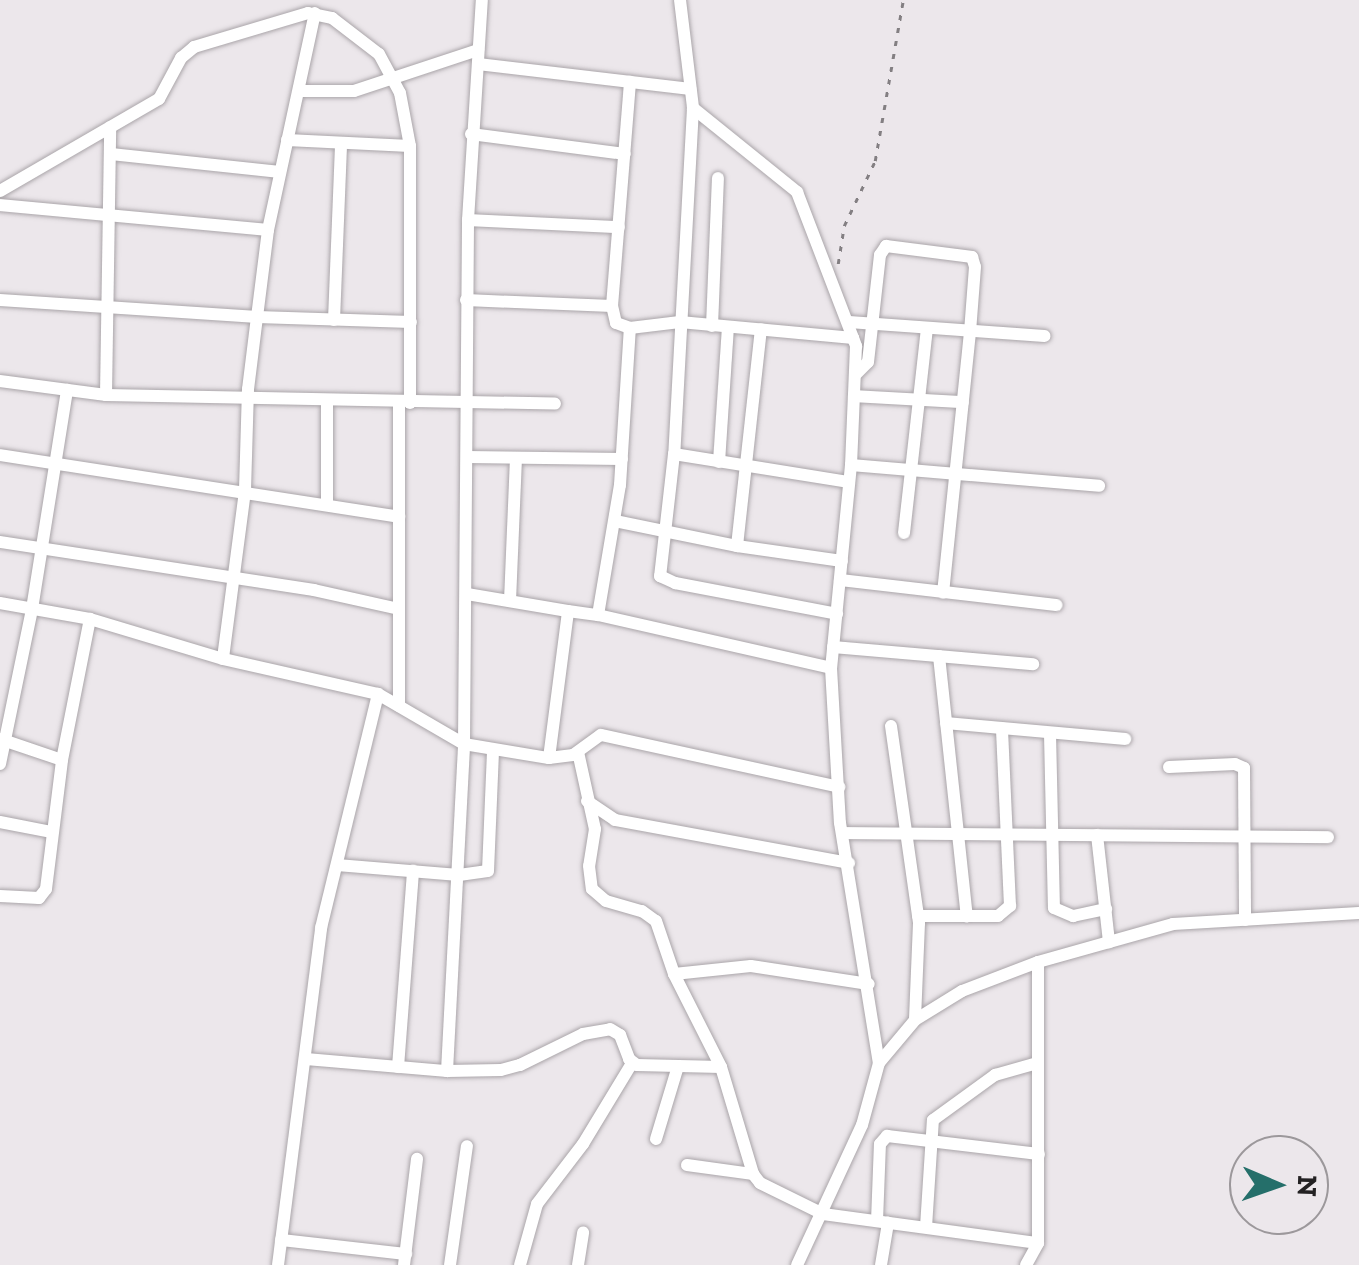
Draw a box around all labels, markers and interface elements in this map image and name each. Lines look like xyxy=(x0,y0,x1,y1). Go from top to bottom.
north arrow xyxy=(1229,1135,1329,1235)
text: N xyxy=(1291,1175,1324,1197)

